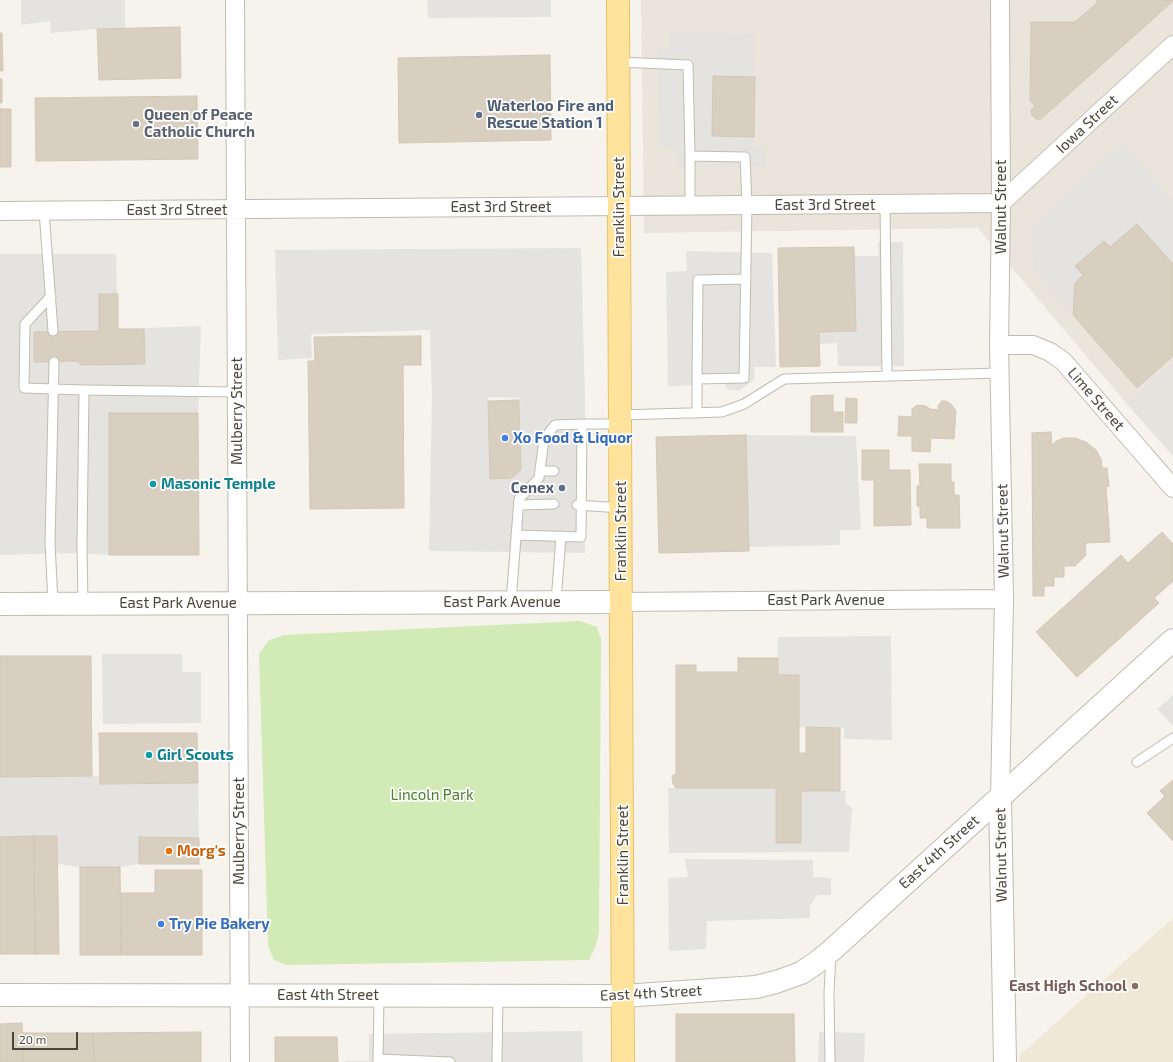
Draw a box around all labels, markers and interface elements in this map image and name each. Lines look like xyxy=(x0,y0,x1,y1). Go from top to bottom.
street label: Iowa Street xyxy=(1052,91,1122,157)
place label: Waterloo Fire and Rescue Station 1 xyxy=(487,97,614,132)
place label: Queen of Peace Catholic Church xyxy=(144,106,255,141)
marker: Waterloo Fire and Rescue Station 1 xyxy=(474,110,484,120)
marker: Queen of Peace Catholic Church xyxy=(131,119,141,129)
street label: Franklin Street xyxy=(610,157,628,257)
street label: Walnut Street xyxy=(992,160,1010,254)
street label: East 3rd Street xyxy=(774,196,876,214)
street label: East 3rd Street xyxy=(450,198,552,216)
street label: East 3rd Street xyxy=(126,201,228,219)
street label: Mulberry Street xyxy=(228,357,246,465)
street label: Lime Street xyxy=(1064,364,1128,434)
place label: Xo Food & Liquor xyxy=(513,429,633,447)
marker: Xo Food & Liquor xyxy=(500,433,510,443)
place label: Masonic Temple xyxy=(161,475,276,493)
marker: Masonic Temple xyxy=(148,479,158,489)
place label: Cenex xyxy=(511,479,554,497)
street label: Franklin Street xyxy=(612,481,630,581)
marker: Cenex xyxy=(557,483,567,493)
street label: Walnut Street xyxy=(993,483,1013,579)
street label: East Park Avenue xyxy=(767,591,885,609)
street label: East Park Avenue xyxy=(443,593,561,611)
street label: East Park Avenue xyxy=(119,594,237,612)
place label: Girl Scouts xyxy=(157,746,234,764)
marker: Girl Scouts xyxy=(144,750,154,760)
street label: Mulberry Street xyxy=(230,777,248,885)
park label: Lincoln Park xyxy=(390,786,474,804)
street label: Franklin Street xyxy=(614,805,632,905)
street label: Walnut Street xyxy=(991,807,1011,903)
street label: East 4th Street xyxy=(895,811,983,893)
place label: Morg's xyxy=(177,842,226,860)
marker: Morg's xyxy=(164,846,174,856)
place label: Try Pie Bakery xyxy=(169,915,270,933)
marker: Try Pie Bakery xyxy=(156,919,166,929)
place label: East High School xyxy=(1009,977,1127,995)
street label: East 4th Street xyxy=(600,981,702,1005)
marker: East High School xyxy=(1130,981,1140,991)
street label: East 4th Street xyxy=(277,986,379,1004)
scale bar xyxy=(14,1024,80,1050)
text: 20 m xyxy=(19,1032,46,1046)

